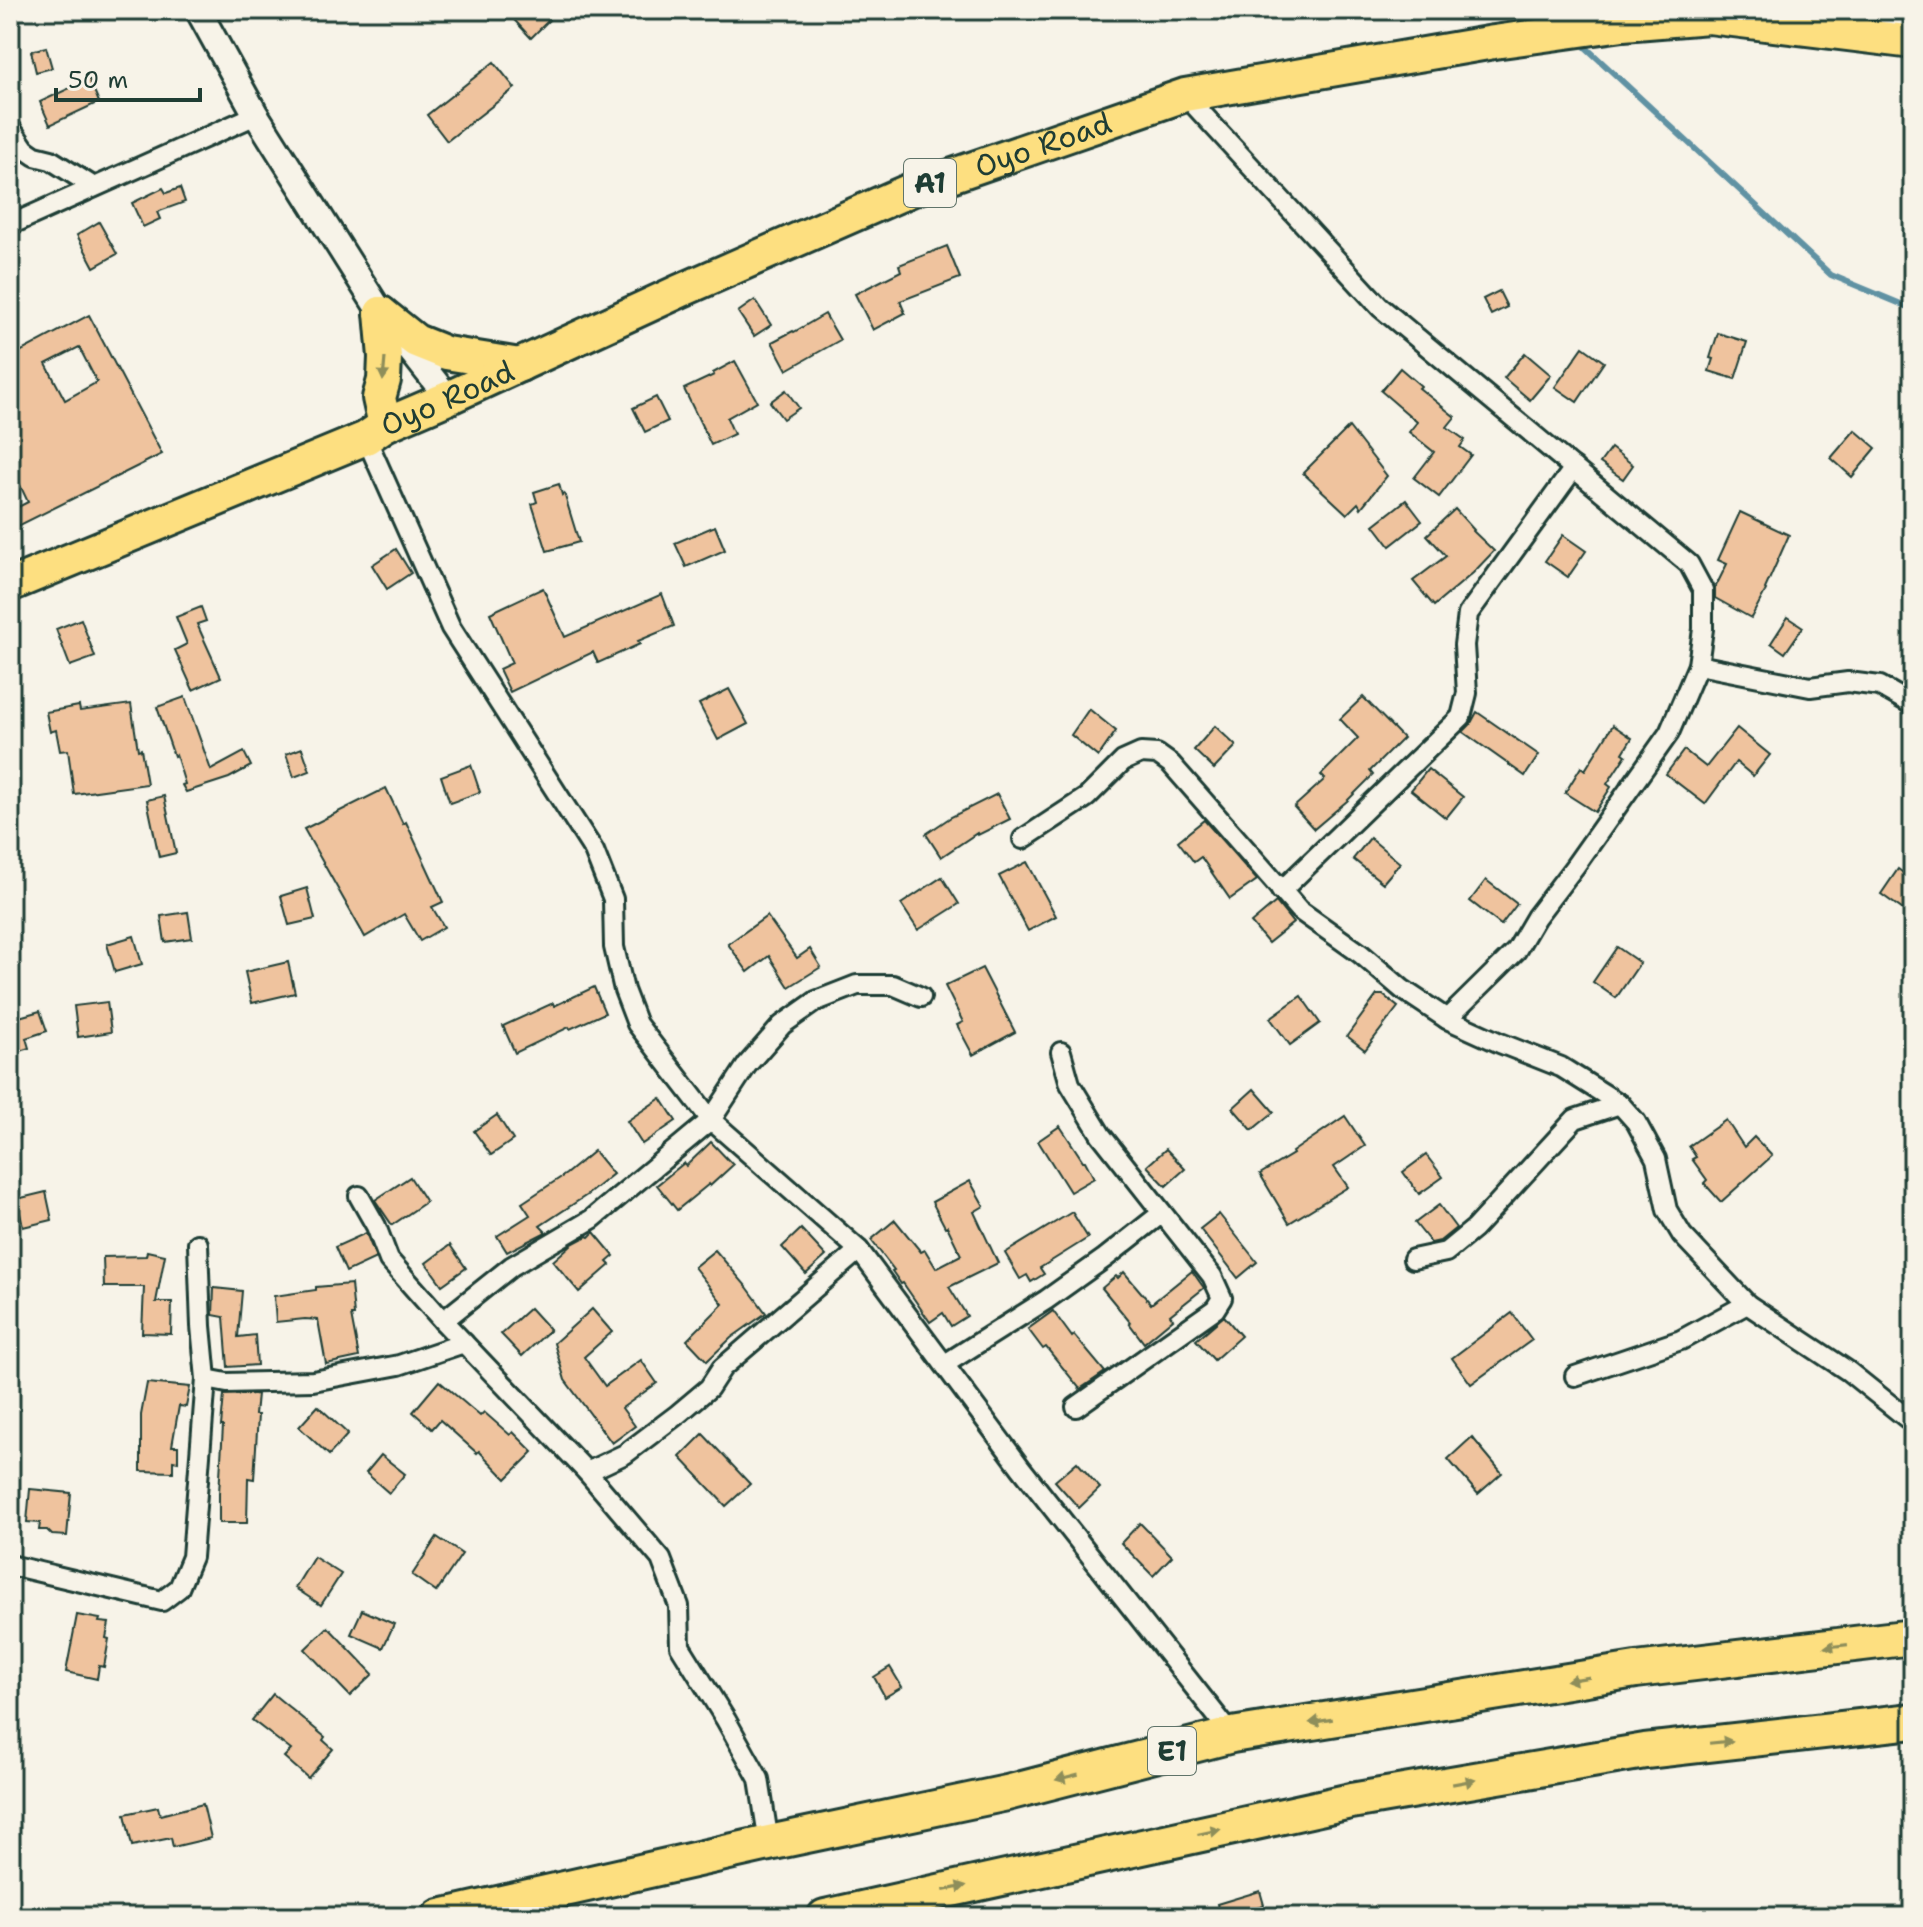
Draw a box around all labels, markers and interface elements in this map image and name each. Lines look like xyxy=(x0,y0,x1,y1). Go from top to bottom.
scale bar xyxy=(56,52,200,102)
text: 50 m xyxy=(68,64,128,96)
street label: Oyo Road xyxy=(969,101,1117,187)
road number: A1 xyxy=(904,159,956,207)
street label: Oyo Road xyxy=(374,350,521,445)
one-way arrow xyxy=(377,357,390,382)
one-way arrow xyxy=(1823,1640,1848,1653)
one-way arrow xyxy=(1565,1673,1590,1686)
one-way arrow xyxy=(1308,1715,1333,1728)
road number: E1 xyxy=(1148,1727,1196,1775)
one-way arrow xyxy=(1709,1736,1734,1749)
one-way arrow xyxy=(1055,1772,1080,1784)
one-way arrow xyxy=(1452,1775,1477,1787)
one-way arrow xyxy=(1197,1825,1222,1838)
one-way arrow xyxy=(943,1881,968,1894)

